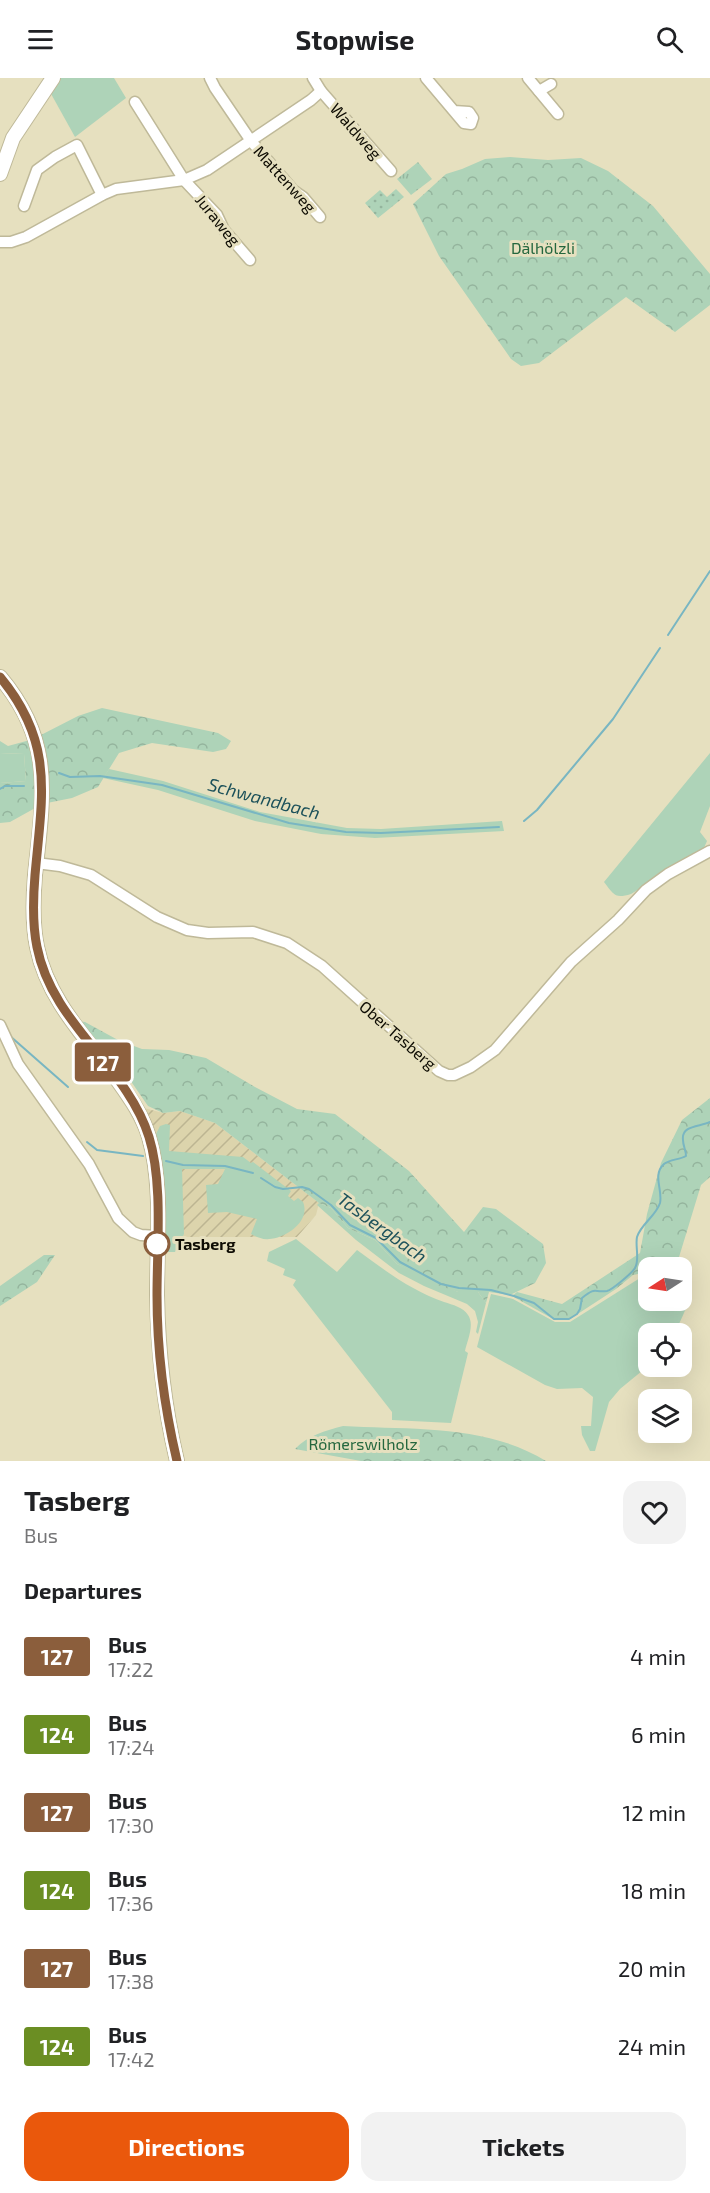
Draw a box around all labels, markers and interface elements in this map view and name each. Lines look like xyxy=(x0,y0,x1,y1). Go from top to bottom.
icon: menu xyxy=(24,23,57,56)
text: Stopwise xyxy=(296,23,414,55)
icon: search xyxy=(653,23,686,56)
street label: Waldweg xyxy=(327,99,386,163)
street label: Mattenweg xyxy=(250,141,320,216)
street label: Juraweg xyxy=(192,190,245,249)
park label: Dälhölzli xyxy=(511,238,575,257)
water label: Schwandbach xyxy=(206,772,323,824)
street label: Ober Tasberg xyxy=(356,996,441,1073)
line badge: 127 xyxy=(68,1042,138,1082)
text: 127 xyxy=(87,1050,119,1075)
water label: Tasbergbach xyxy=(334,1187,431,1267)
marker: Tasberg xyxy=(144,1231,170,1257)
place label: Tasberg xyxy=(175,1234,236,1253)
north arrow xyxy=(638,1257,692,1311)
map controls xyxy=(638,1257,692,1443)
button: locate xyxy=(638,1323,692,1377)
button: layers xyxy=(638,1389,692,1443)
park label: Römerswilholz xyxy=(308,1434,418,1453)
button: heart xyxy=(623,1481,686,1544)
text: Tasberg xyxy=(24,1483,130,1517)
text: Bus xyxy=(24,1523,58,1547)
text: Departures xyxy=(24,1577,142,1603)
text: Bus xyxy=(108,1631,147,1657)
text: 4 min xyxy=(630,1643,686,1669)
text: 127 xyxy=(41,1644,73,1669)
text: 17:22 xyxy=(108,1657,153,1681)
text: Bus xyxy=(108,1709,147,1735)
text: 6 min xyxy=(631,1721,686,1747)
text: 124 xyxy=(40,1722,74,1747)
text: 17:24 xyxy=(108,1735,154,1759)
text: Bus xyxy=(108,1787,147,1813)
text: 12 min xyxy=(622,1799,686,1825)
text: 127 xyxy=(41,1800,73,1825)
text: 17:30 xyxy=(108,1813,154,1837)
text: Bus xyxy=(108,1865,147,1891)
text: 18 min xyxy=(621,1877,686,1903)
text: 124 xyxy=(40,1878,74,1903)
text: 17:36 xyxy=(108,1891,153,1915)
text: Bus xyxy=(108,1943,147,1969)
text: 20 min xyxy=(618,1955,686,1981)
text: 127 xyxy=(41,1956,73,1981)
text: 17:38 xyxy=(108,1969,154,1993)
text: Bus xyxy=(108,2021,147,2047)
text: 24 min xyxy=(618,2033,686,2059)
text: 124 xyxy=(40,2034,74,2059)
text: 17:42 xyxy=(108,2047,154,2071)
button: Directions xyxy=(24,2112,349,2181)
button: Tickets xyxy=(361,2112,686,2181)

